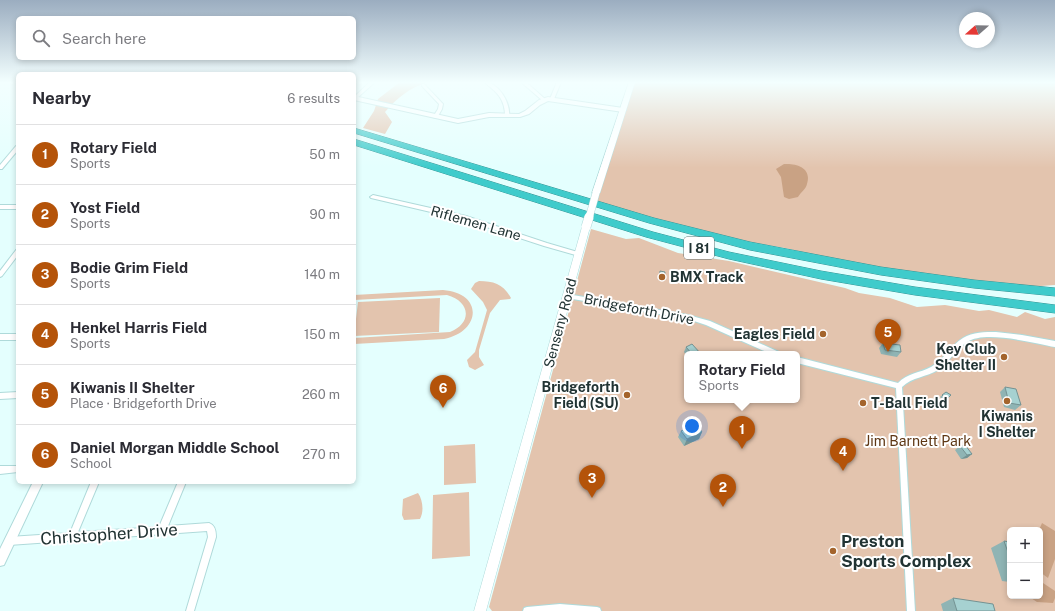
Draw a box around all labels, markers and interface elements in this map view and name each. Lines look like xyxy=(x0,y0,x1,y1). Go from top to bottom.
north arrow xyxy=(959,12,995,48)
search box xyxy=(16,16,356,60)
icon: search xyxy=(30,27,52,49)
text: Search here xyxy=(62,30,146,47)
text: Nearby xyxy=(32,88,91,108)
text: 6 results xyxy=(287,91,340,106)
text: Rotary Field xyxy=(70,139,157,156)
text: 1 xyxy=(42,147,48,162)
text: 50 m xyxy=(309,147,340,162)
text: Sports xyxy=(70,156,110,171)
text: Yost Field xyxy=(70,199,140,216)
street label: Riflemen Lane xyxy=(429,202,523,244)
text: 2 xyxy=(41,207,49,222)
text: 90 m xyxy=(310,207,340,222)
text: Sports xyxy=(70,216,110,231)
road number: I 81 xyxy=(684,237,714,259)
text: Bodie Grim Field xyxy=(70,259,188,276)
text: 3 xyxy=(41,267,49,282)
text: 140 m xyxy=(304,267,340,282)
place label: BMX Track xyxy=(670,269,744,285)
marker: BMX Track xyxy=(657,272,667,282)
text: Sports xyxy=(70,276,110,291)
street label: Senseny Road xyxy=(540,276,580,370)
street label: Bridgeforth Drive xyxy=(583,290,695,328)
text: Henkel Harris Field xyxy=(70,319,207,336)
pin: 5 xyxy=(875,319,901,352)
place label: Eagles Field xyxy=(734,326,815,342)
text: 4 xyxy=(41,327,49,342)
text: 150 m xyxy=(304,327,340,342)
marker: Eagles Field xyxy=(818,329,828,339)
text: Sports xyxy=(70,336,110,351)
place label: Key Club Shelter II xyxy=(935,341,996,373)
popup xyxy=(684,351,800,403)
marker: Key Club Shelter II xyxy=(999,352,1009,362)
text: Rotary Field xyxy=(699,361,785,378)
pin: 6 xyxy=(430,375,456,408)
text: Sports xyxy=(699,378,739,393)
text: Kiwanis II Shelter xyxy=(70,379,195,396)
place label: Bridgeforth Field (SU) xyxy=(542,379,619,411)
text: 5 xyxy=(41,387,49,402)
text: 260 m xyxy=(302,387,340,402)
marker: Bridgeforth Field (SU) xyxy=(622,390,632,400)
place label: T-Ball Field xyxy=(871,395,948,411)
text: Place · Bridgeforth Drive xyxy=(70,396,217,411)
marker: Kiwanis I Shelter xyxy=(1002,396,1012,406)
marker: T-Ball Field xyxy=(858,398,868,408)
place label: Kiwanis I Shelter xyxy=(978,408,1036,440)
your location xyxy=(682,416,702,436)
pin: 1 xyxy=(729,416,755,449)
park label: Jim Barnett Park xyxy=(865,433,971,449)
pin: 4 xyxy=(830,438,856,471)
text: Daniel Morgan Middle School xyxy=(70,439,279,456)
text: 6 xyxy=(41,447,49,462)
text: 270 m xyxy=(302,447,340,462)
text: School xyxy=(70,456,112,471)
pin: 3 xyxy=(579,465,605,498)
pin: 2 xyxy=(710,474,736,507)
street label: Christopher Drive xyxy=(40,519,178,549)
map controls xyxy=(1007,527,1043,599)
button: + xyxy=(1007,527,1043,563)
place label: Preston Sports Complex xyxy=(841,531,971,571)
marker: Preston Sports Complex xyxy=(828,546,838,556)
button: − xyxy=(1007,563,1043,599)

